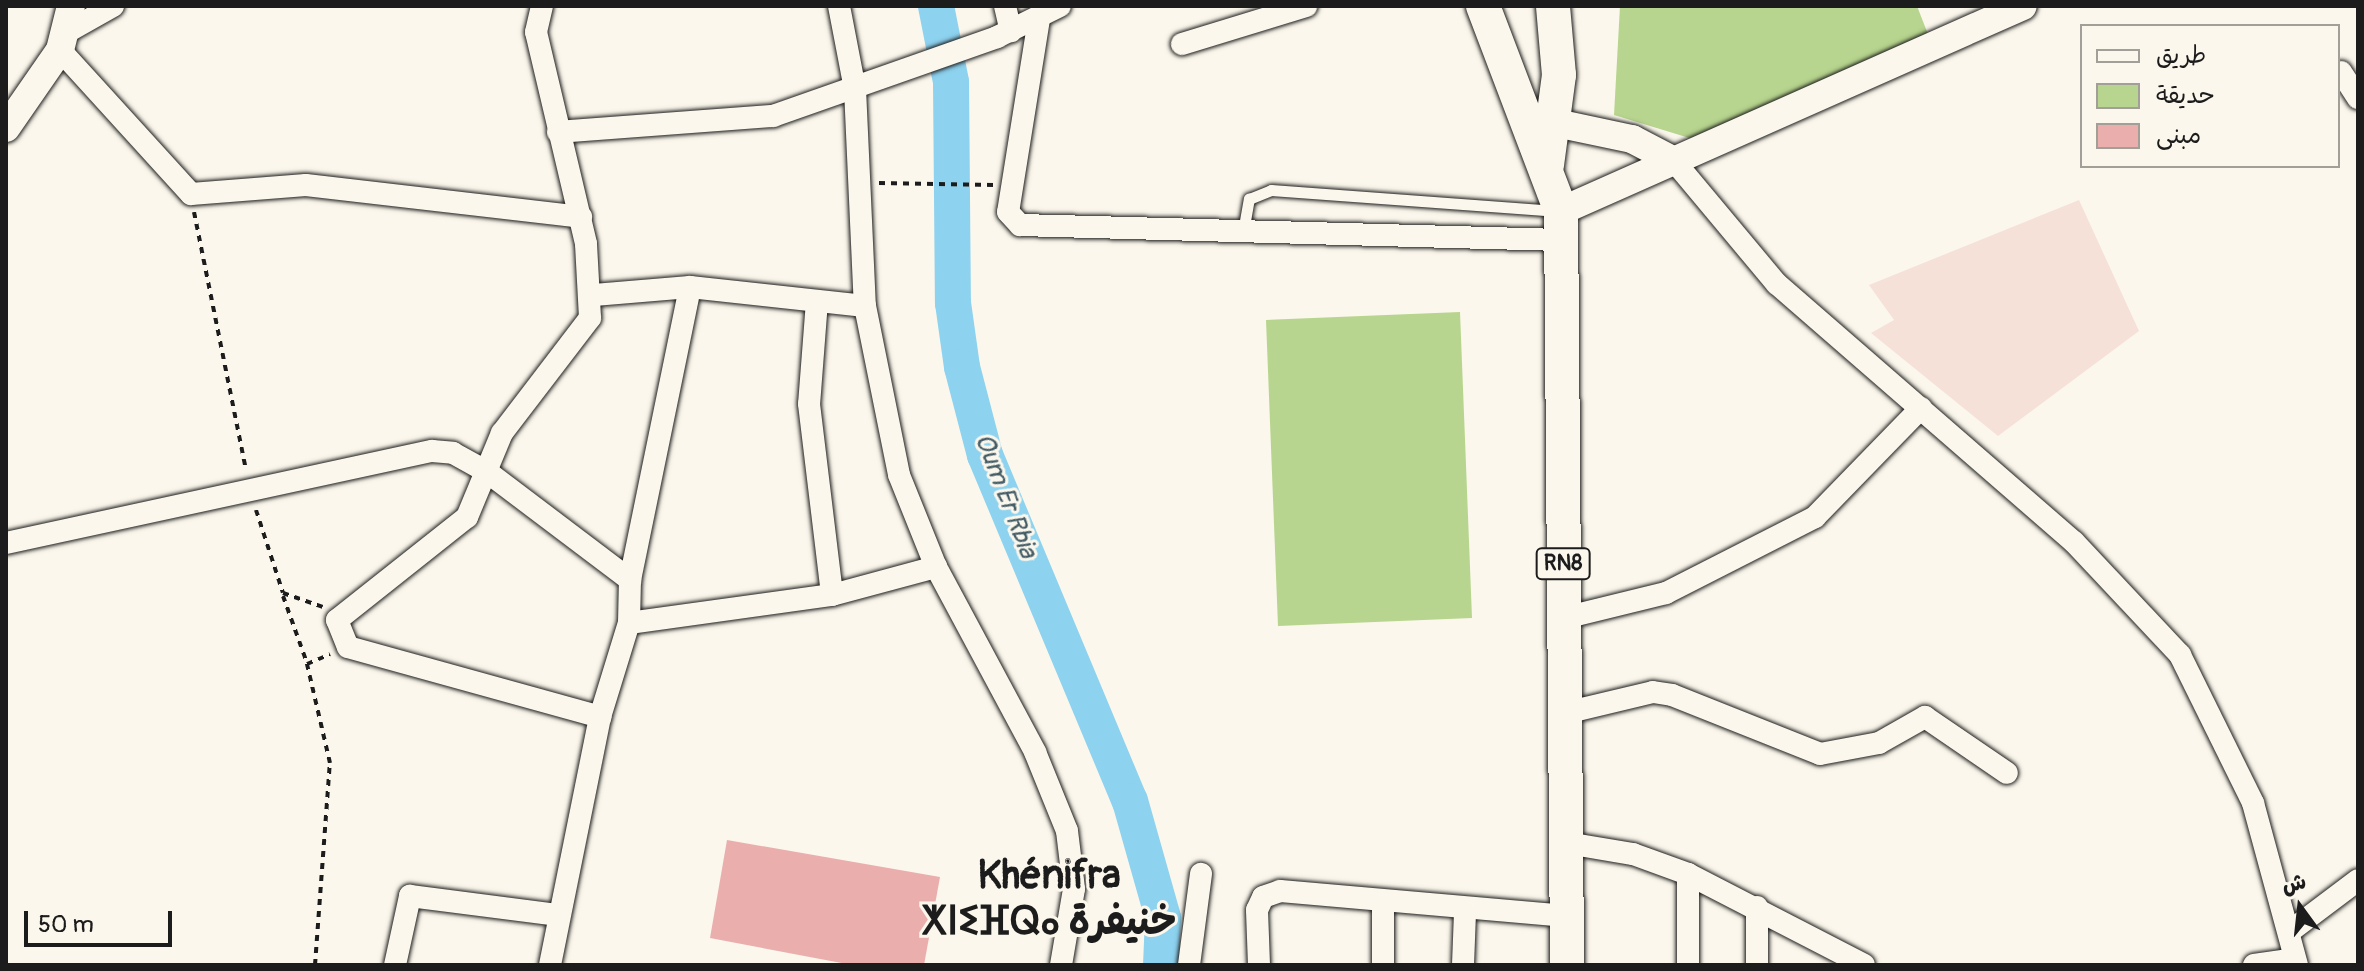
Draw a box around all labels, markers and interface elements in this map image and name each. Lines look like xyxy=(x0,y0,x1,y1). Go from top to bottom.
legend xyxy=(2080,24,2340,168)
text: طريق xyxy=(2156,41,2206,70)
text: حديقة xyxy=(2156,81,2215,110)
text: مبنى xyxy=(2156,121,2201,150)
water label: Oum Er Rbia xyxy=(967,429,1043,563)
road number: RN8 xyxy=(1535,546,1591,582)
district label: Khénifra ⵅⵏⵉⴼⵕⴰ خنيفرة xyxy=(922,852,1176,946)
north arrow xyxy=(2260,867,2340,947)
text: ش xyxy=(2278,867,2309,900)
scale bar xyxy=(28,895,176,945)
text: 50 m xyxy=(38,910,94,939)

